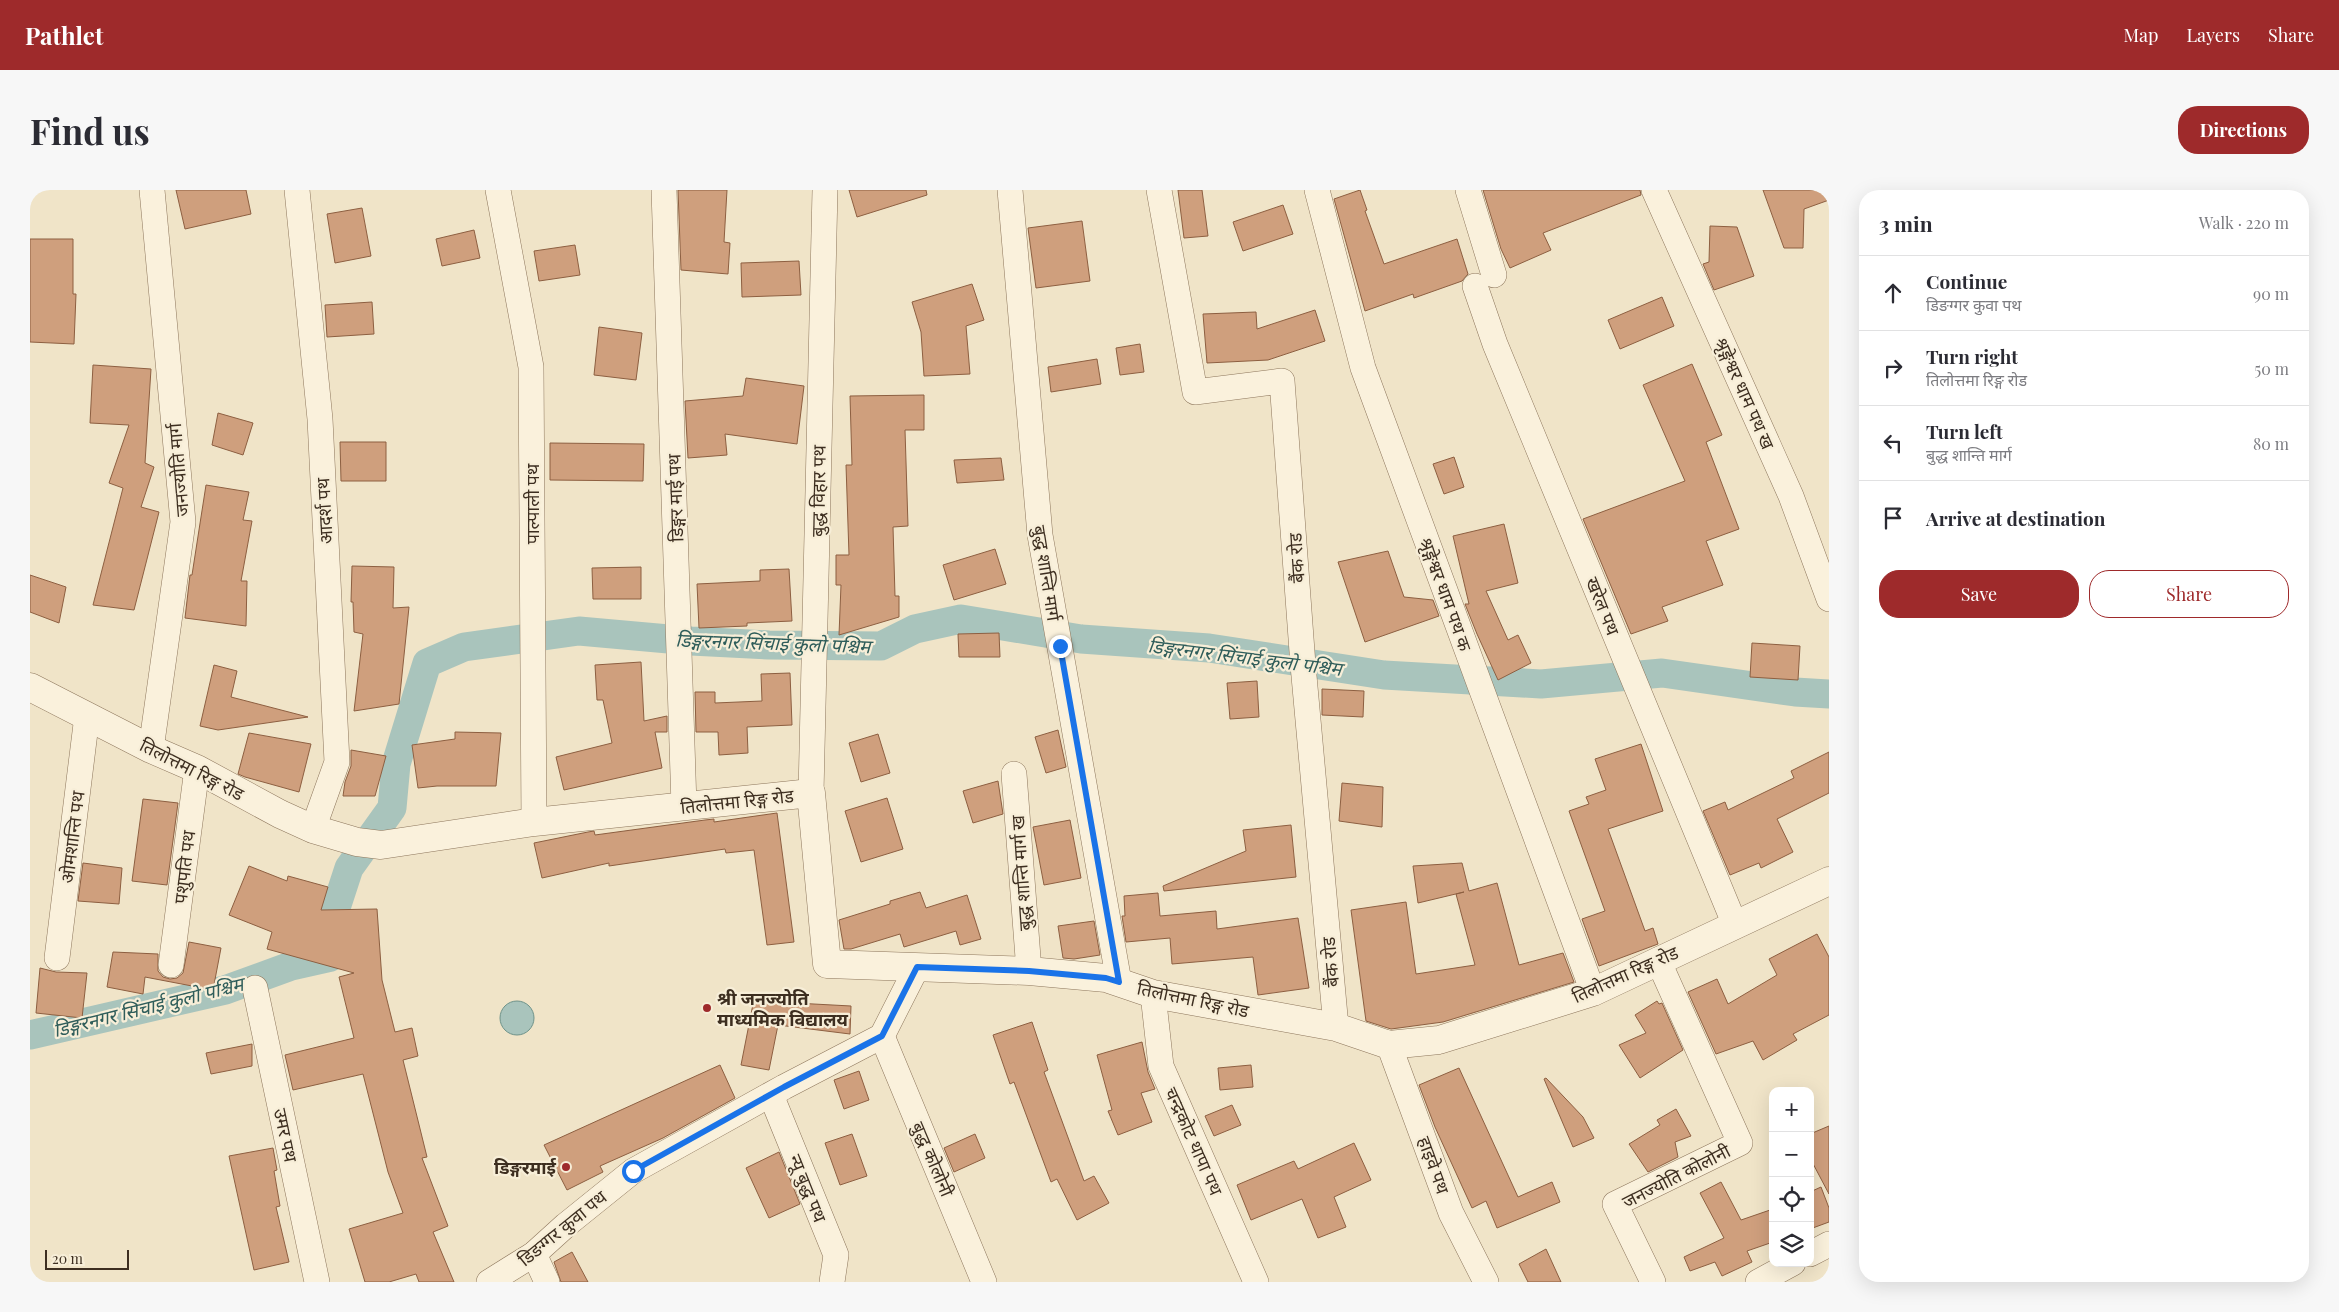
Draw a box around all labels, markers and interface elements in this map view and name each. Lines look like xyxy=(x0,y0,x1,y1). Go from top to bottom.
text: Pathlet xyxy=(25,19,103,51)
text: Map xyxy=(2123,23,2158,47)
text: Layers xyxy=(2186,23,2240,47)
text: Share xyxy=(2268,23,2314,47)
button: Directions xyxy=(2178,106,2309,154)
text: Find us xyxy=(30,107,150,154)
text: 3 min xyxy=(1879,209,1933,237)
text: Walk · 220 m xyxy=(2199,212,2289,233)
text: Continue xyxy=(1926,268,2007,294)
icon: ahead xyxy=(1879,279,1907,307)
text: 90 m xyxy=(2253,283,2289,304)
text: डिङग्गर कुवा पथ xyxy=(1926,294,2022,315)
street label: श्रृङ्गेश्वर धाम पथ ख xyxy=(1709,333,1781,453)
text: Turn right xyxy=(1926,343,2018,369)
icon: right xyxy=(1879,354,1907,382)
text: 50 m xyxy=(2255,358,2289,379)
text: तिलोत्तमा रिङ्ग रोड xyxy=(1926,369,2027,390)
text: Turn left xyxy=(1926,418,2003,444)
street label: जनज्योति मार्ग xyxy=(162,421,194,518)
icon: left xyxy=(1879,429,1907,457)
text: 80 m xyxy=(2253,433,2289,454)
text: बुद्ध शान्ति मार्ग xyxy=(1926,444,2012,465)
street label: बुद्ध विहार पथ xyxy=(805,445,832,537)
street label: डिङ्गर माई पथ xyxy=(661,453,689,542)
street label: पाल्पाली पथ xyxy=(520,463,544,544)
street label: आदर्श पथ xyxy=(310,477,338,545)
icon: arrive xyxy=(1879,504,1907,532)
text: Arrive at destination xyxy=(1926,505,2106,531)
street label: बुद्ध शान्ति मार्ग xyxy=(1027,523,1067,624)
street label: बैंक रोड xyxy=(1282,532,1310,584)
street label: श्रृङ्गेश्वर धाम पथ क xyxy=(1413,534,1478,656)
button: Save xyxy=(1879,570,2079,618)
button: Share xyxy=(2089,570,2289,618)
street label: खरेल पथ xyxy=(1581,573,1626,639)
water label: डिङ्गरनगर सिंचाई कुलो पश्चिम xyxy=(675,626,875,660)
water label: डिङ्गरनगर सिंचाई कुलो पश्चिम xyxy=(1146,631,1347,682)
route end xyxy=(1049,635,1072,658)
street label: तिलोत्तमा रिङ्ग रोड xyxy=(136,733,248,806)
street label: तिलोत्तमा रिङ्ग रोड xyxy=(679,783,795,819)
street label: ओमशान्ति पथ xyxy=(54,789,90,884)
street label: बुद्ध शान्ति मार्ग ख xyxy=(1005,814,1038,932)
street label: पशुपति पथ xyxy=(168,828,201,905)
street label: बैंक रोड xyxy=(1316,936,1344,988)
street label: तिलोत्तमा रिङ्ग रोड xyxy=(1568,940,1682,1008)
water label: डिङ्गरनगर सिंचाई कुलो पश्चिम xyxy=(50,969,250,1043)
street label: तिलोत्तमा रिङ्ग रोड xyxy=(1135,975,1251,1023)
place label: श्री जनज्योति माध्यमिक विद्यालय xyxy=(717,986,849,1031)
marker: श्री जनज्योति माध्यमिक विद्यालय xyxy=(701,1002,713,1014)
street label: चन्द्रकोट थापा पथ xyxy=(1159,1083,1229,1199)
map controls xyxy=(1769,1087,1814,1267)
button: + xyxy=(1769,1087,1814,1132)
street label: उमर पथ xyxy=(269,1106,303,1164)
street label: बुद्ध कोलोनी xyxy=(906,1118,960,1201)
button: − xyxy=(1769,1132,1814,1177)
street label: हाइवे पथ xyxy=(1413,1133,1456,1197)
street label: जनज्योति कोलोनी xyxy=(1618,1138,1734,1214)
street label: न्यू बुद्ध पथ xyxy=(783,1151,833,1226)
place label: डिङ्गरमाई xyxy=(494,1155,557,1179)
route start xyxy=(622,1160,645,1183)
marker: डिङ्गरमाई xyxy=(560,1161,572,1173)
button: locate xyxy=(1769,1177,1814,1222)
street label: डिङग्गर कुवा पथ xyxy=(513,1185,612,1272)
button: layers xyxy=(1769,1222,1814,1267)
scale bar xyxy=(45,1247,129,1270)
text: 20 m xyxy=(52,1249,83,1268)

